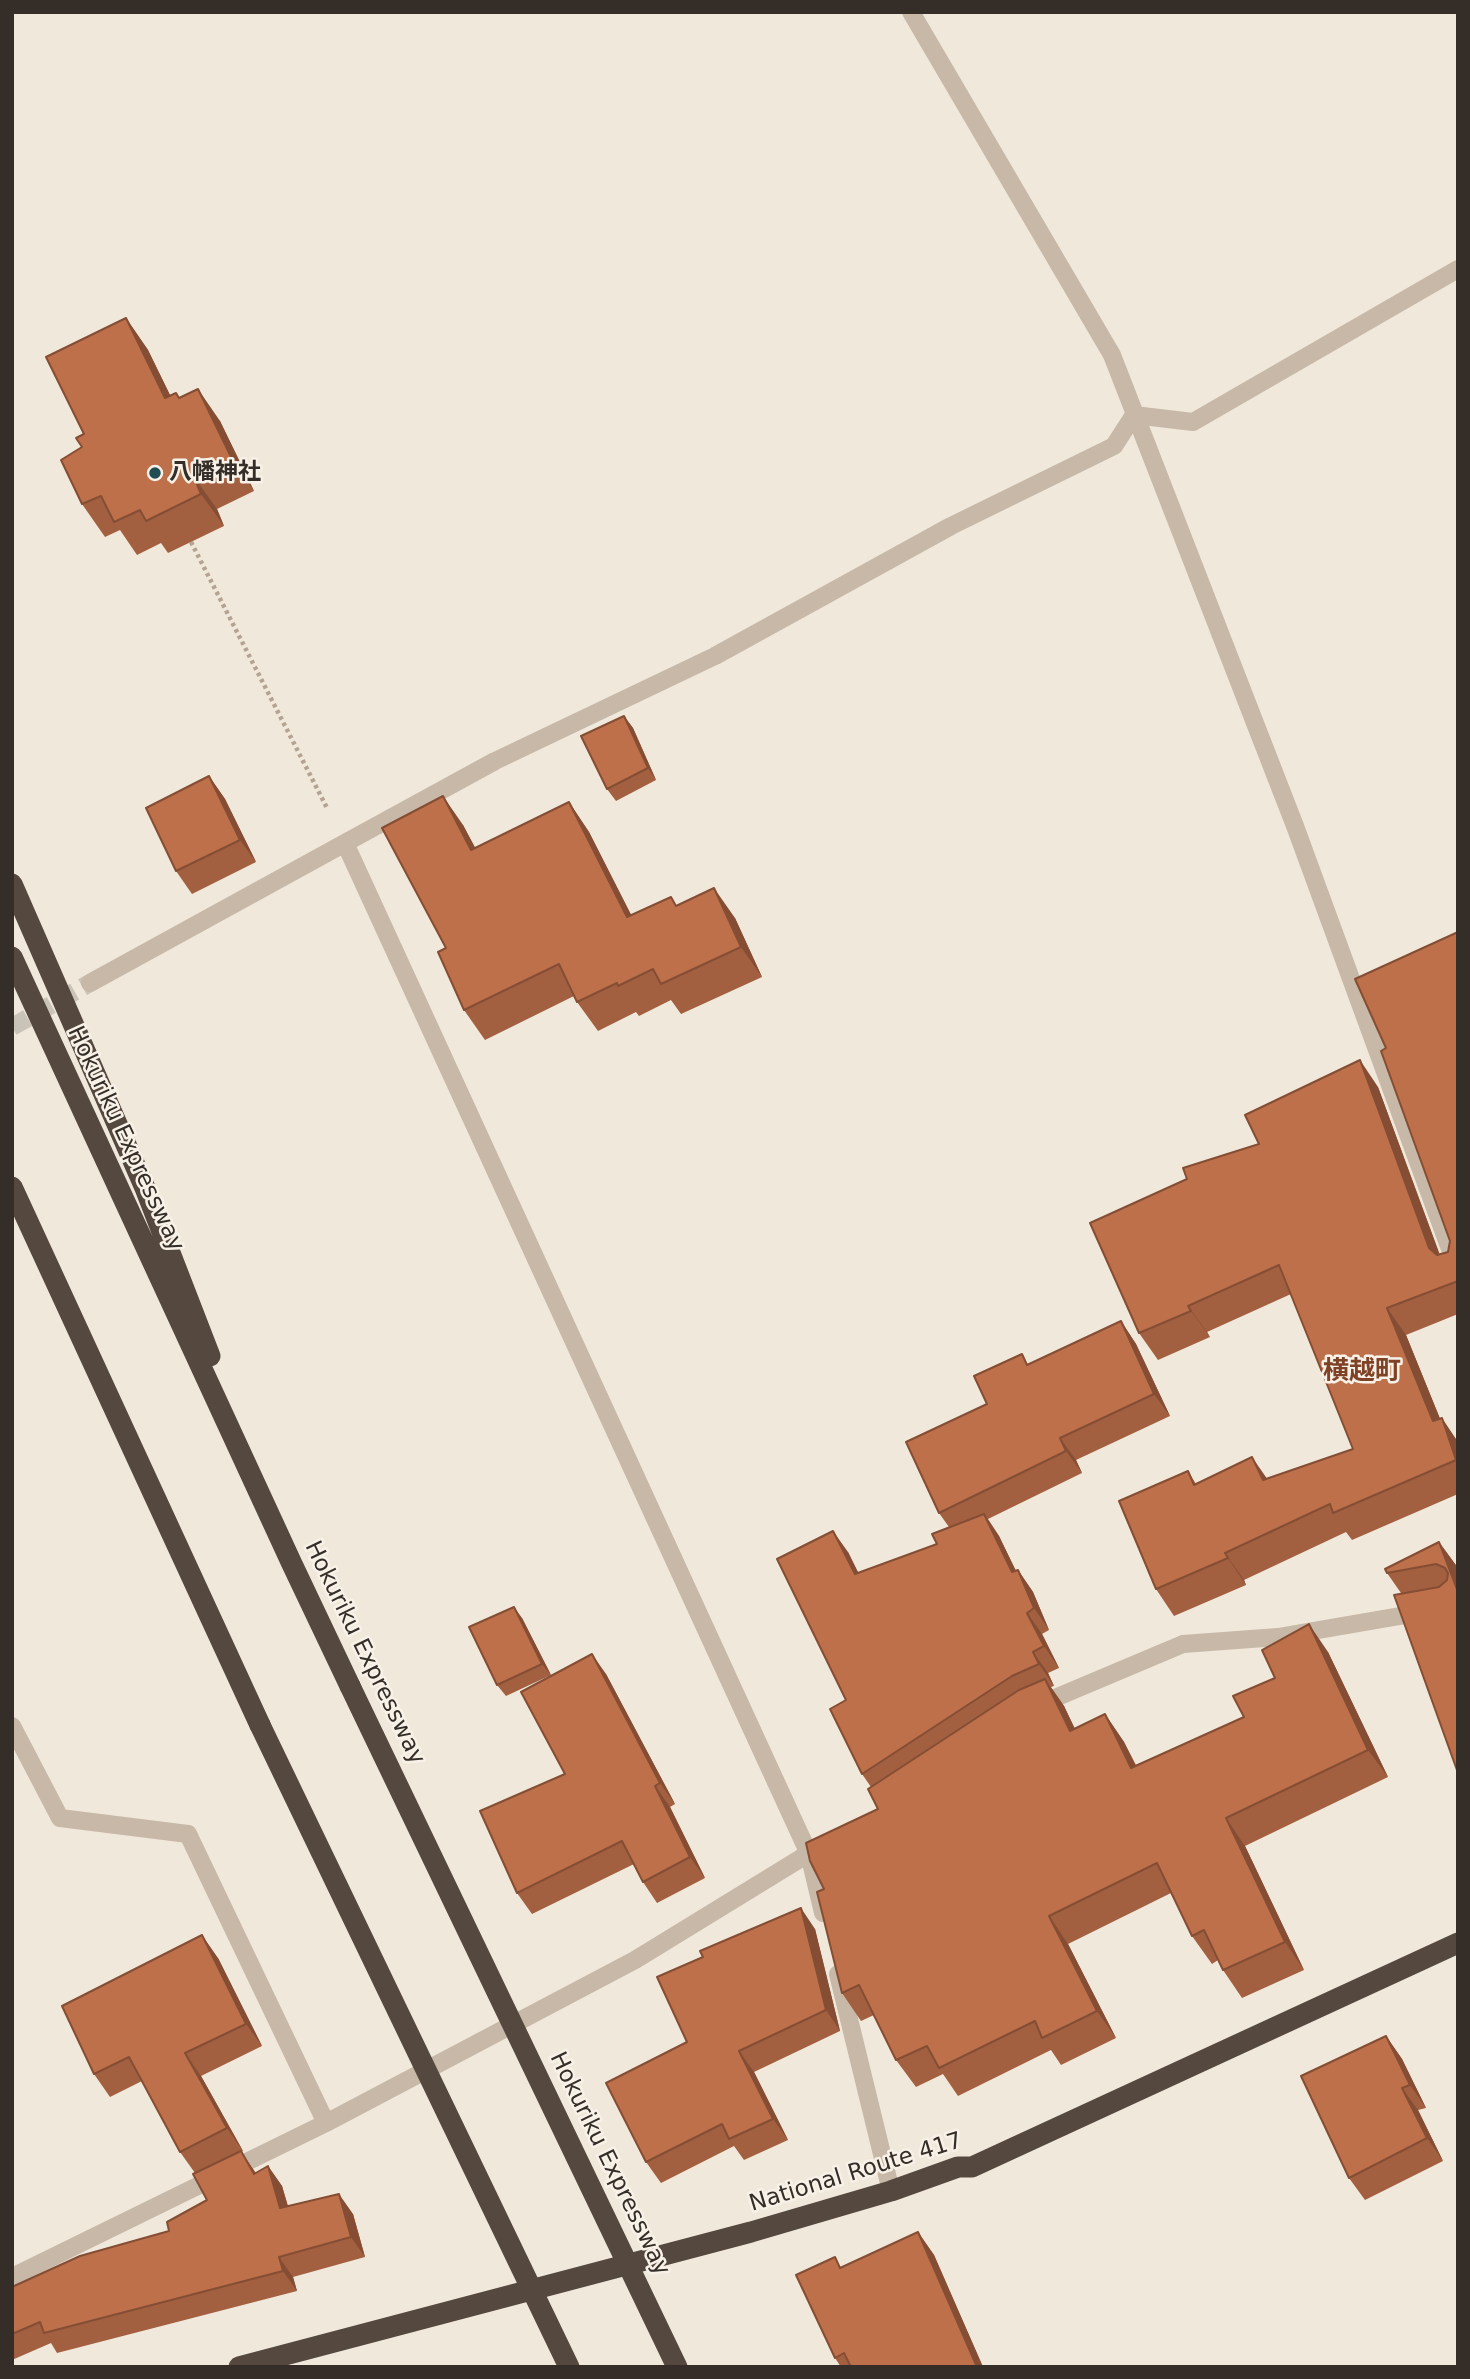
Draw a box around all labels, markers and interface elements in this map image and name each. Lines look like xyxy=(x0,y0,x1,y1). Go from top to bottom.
place label: 八幡神社 xyxy=(169,459,261,487)
marker: 八幡神社 xyxy=(147,465,163,481)
street label: Hokuriku Expressway xyxy=(61,1022,189,1256)
district label: 横越町 xyxy=(1323,1356,1401,1388)
street label: Hokuriku Expressway xyxy=(298,1537,430,1769)
street label: Hokuriku Expressway xyxy=(543,2048,675,2280)
street label: National Route 417 xyxy=(746,2127,966,2219)

